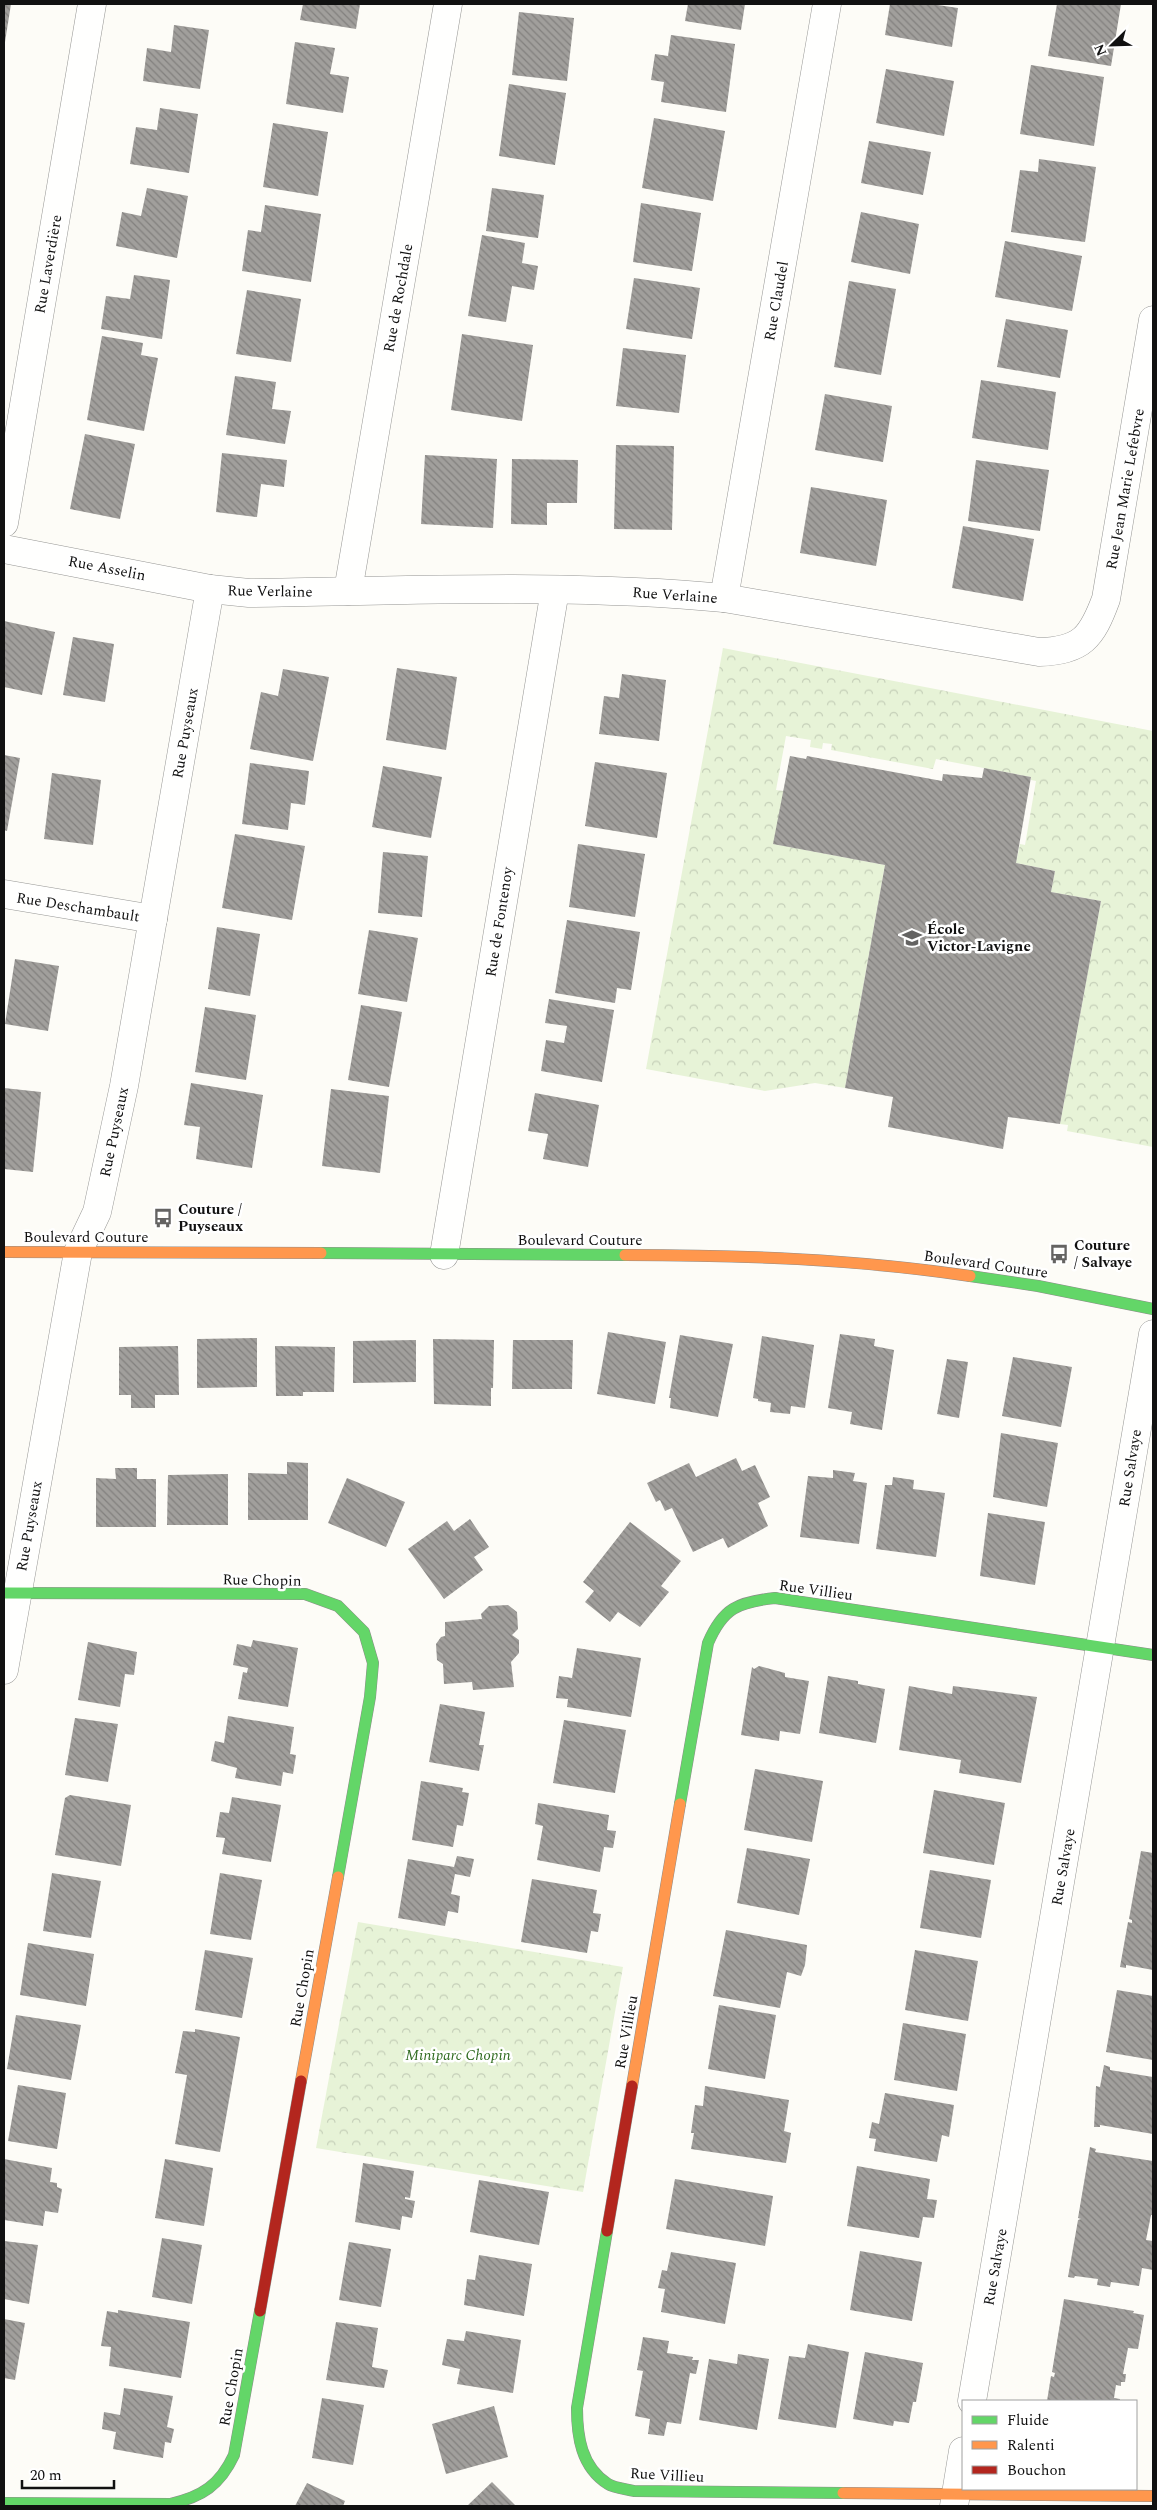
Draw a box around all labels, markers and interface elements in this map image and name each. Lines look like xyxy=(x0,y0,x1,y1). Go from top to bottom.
north arrow xyxy=(1087,20,1137,70)
text: N xyxy=(1089,41,1112,59)
street label: Rue Laverdière xyxy=(28,213,69,315)
street label: Rue de Rochdale xyxy=(378,242,419,354)
street label: Rue Claudel xyxy=(758,259,795,343)
street label: Rue Jean Marie Lefebvre xyxy=(1100,407,1151,572)
street label: Rue Asselin xyxy=(66,550,148,587)
street label: Rue Verlaine xyxy=(227,579,313,604)
street label: Rue Verlaine xyxy=(632,581,718,610)
street label: Rue Puyseaux xyxy=(166,685,205,780)
street label: Rue de Fontenoy xyxy=(479,865,520,979)
street label: Rue Deschambault xyxy=(15,886,141,929)
place label: École Victor-Lavigne xyxy=(927,918,1031,958)
school or university icon: École Victor-Lavigne xyxy=(901,927,923,949)
street label: Rue Puyseaux xyxy=(94,1084,135,1179)
place label: Couture / Puyseaux xyxy=(178,1198,243,1238)
bus stop icon: Couture / Puyseaux xyxy=(152,1207,174,1229)
street label: Boulevard Couture xyxy=(23,1226,149,1249)
street label: Boulevard Couture xyxy=(517,1229,643,1252)
place label: Couture / Salvaye xyxy=(1074,1234,1132,1274)
bus stop icon: Couture / Salvaye xyxy=(1048,1243,1070,1265)
street label: Boulevard Couture xyxy=(922,1244,1050,1285)
street label: Rue Salvaye xyxy=(1113,1428,1148,1508)
street label: Rue Puyseaux xyxy=(10,1478,49,1573)
street label: Rue Chopin xyxy=(222,1568,302,1593)
street label: Rue Villieu xyxy=(778,1574,854,1607)
street label: Rue Salvaye xyxy=(1045,1827,1082,1908)
street label: Rue Chopin xyxy=(284,1947,321,2029)
street label: Rue Villieu xyxy=(609,1993,644,2071)
park label: Miniparc Chopin xyxy=(405,2044,511,2067)
street label: Rue Salvaye xyxy=(977,2227,1014,2308)
street label: Rue Chopin xyxy=(213,2346,250,2428)
legend xyxy=(962,2400,1137,2490)
text: Fluide xyxy=(1007,2409,1049,2432)
text: Ralenti xyxy=(1007,2434,1055,2457)
scale bar xyxy=(22,2458,115,2490)
text: Bouchon xyxy=(1007,2459,1067,2482)
street label: Rue Villieu xyxy=(629,2462,705,2489)
text: 20 m xyxy=(30,2464,62,2487)

